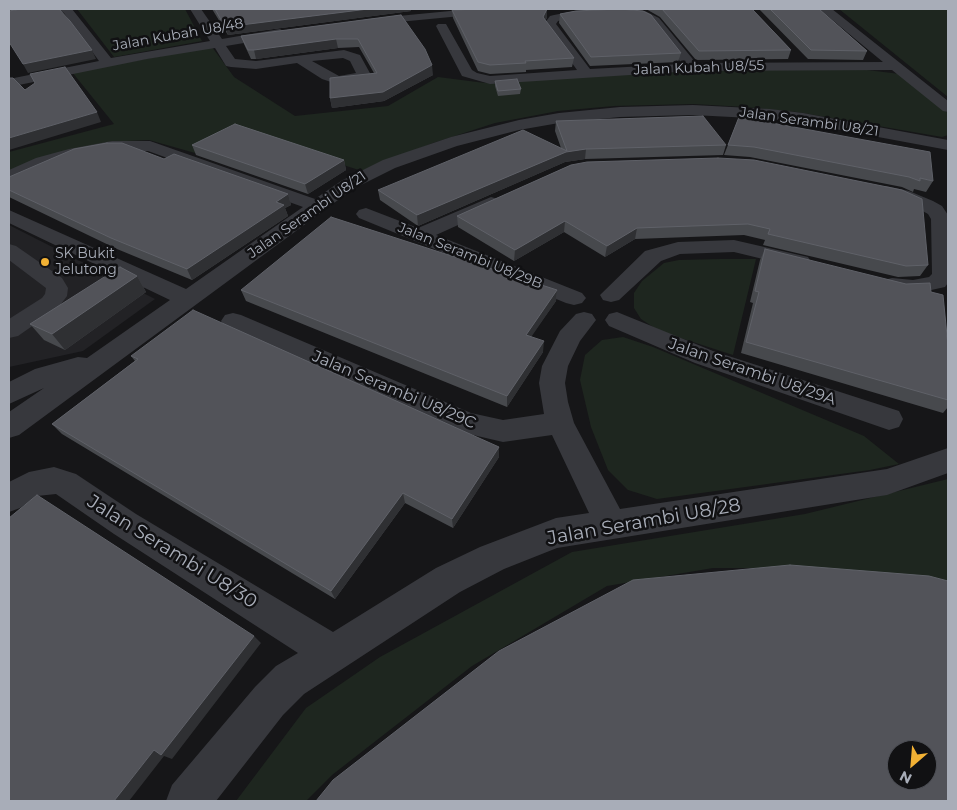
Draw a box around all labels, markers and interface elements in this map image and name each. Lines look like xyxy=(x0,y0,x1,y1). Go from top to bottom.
street label: Jalan Kubah U8/48 xyxy=(111,15,245,55)
street label: Jalan Kubah U8/55 xyxy=(633,57,765,79)
street label: Jalan Serambi U8/21 xyxy=(738,104,880,140)
street label: Jalan Serambi U8/21 xyxy=(245,168,369,262)
street label: Jalan Serambi U8/29B xyxy=(395,219,545,293)
place label: SK Bukit Jelutong xyxy=(55,246,117,278)
marker: SK Bukit Jelutong xyxy=(39,256,51,268)
street label: Jalan Serambi U8/29A xyxy=(666,334,838,410)
street label: Jalan Serambi U8/29C xyxy=(309,347,479,433)
street label: Jalan Serambi U8/30 xyxy=(83,490,261,614)
street label: Jalan Serambi U8/28 xyxy=(546,494,742,550)
north arrow xyxy=(887,740,937,790)
text: N xyxy=(897,767,915,788)

